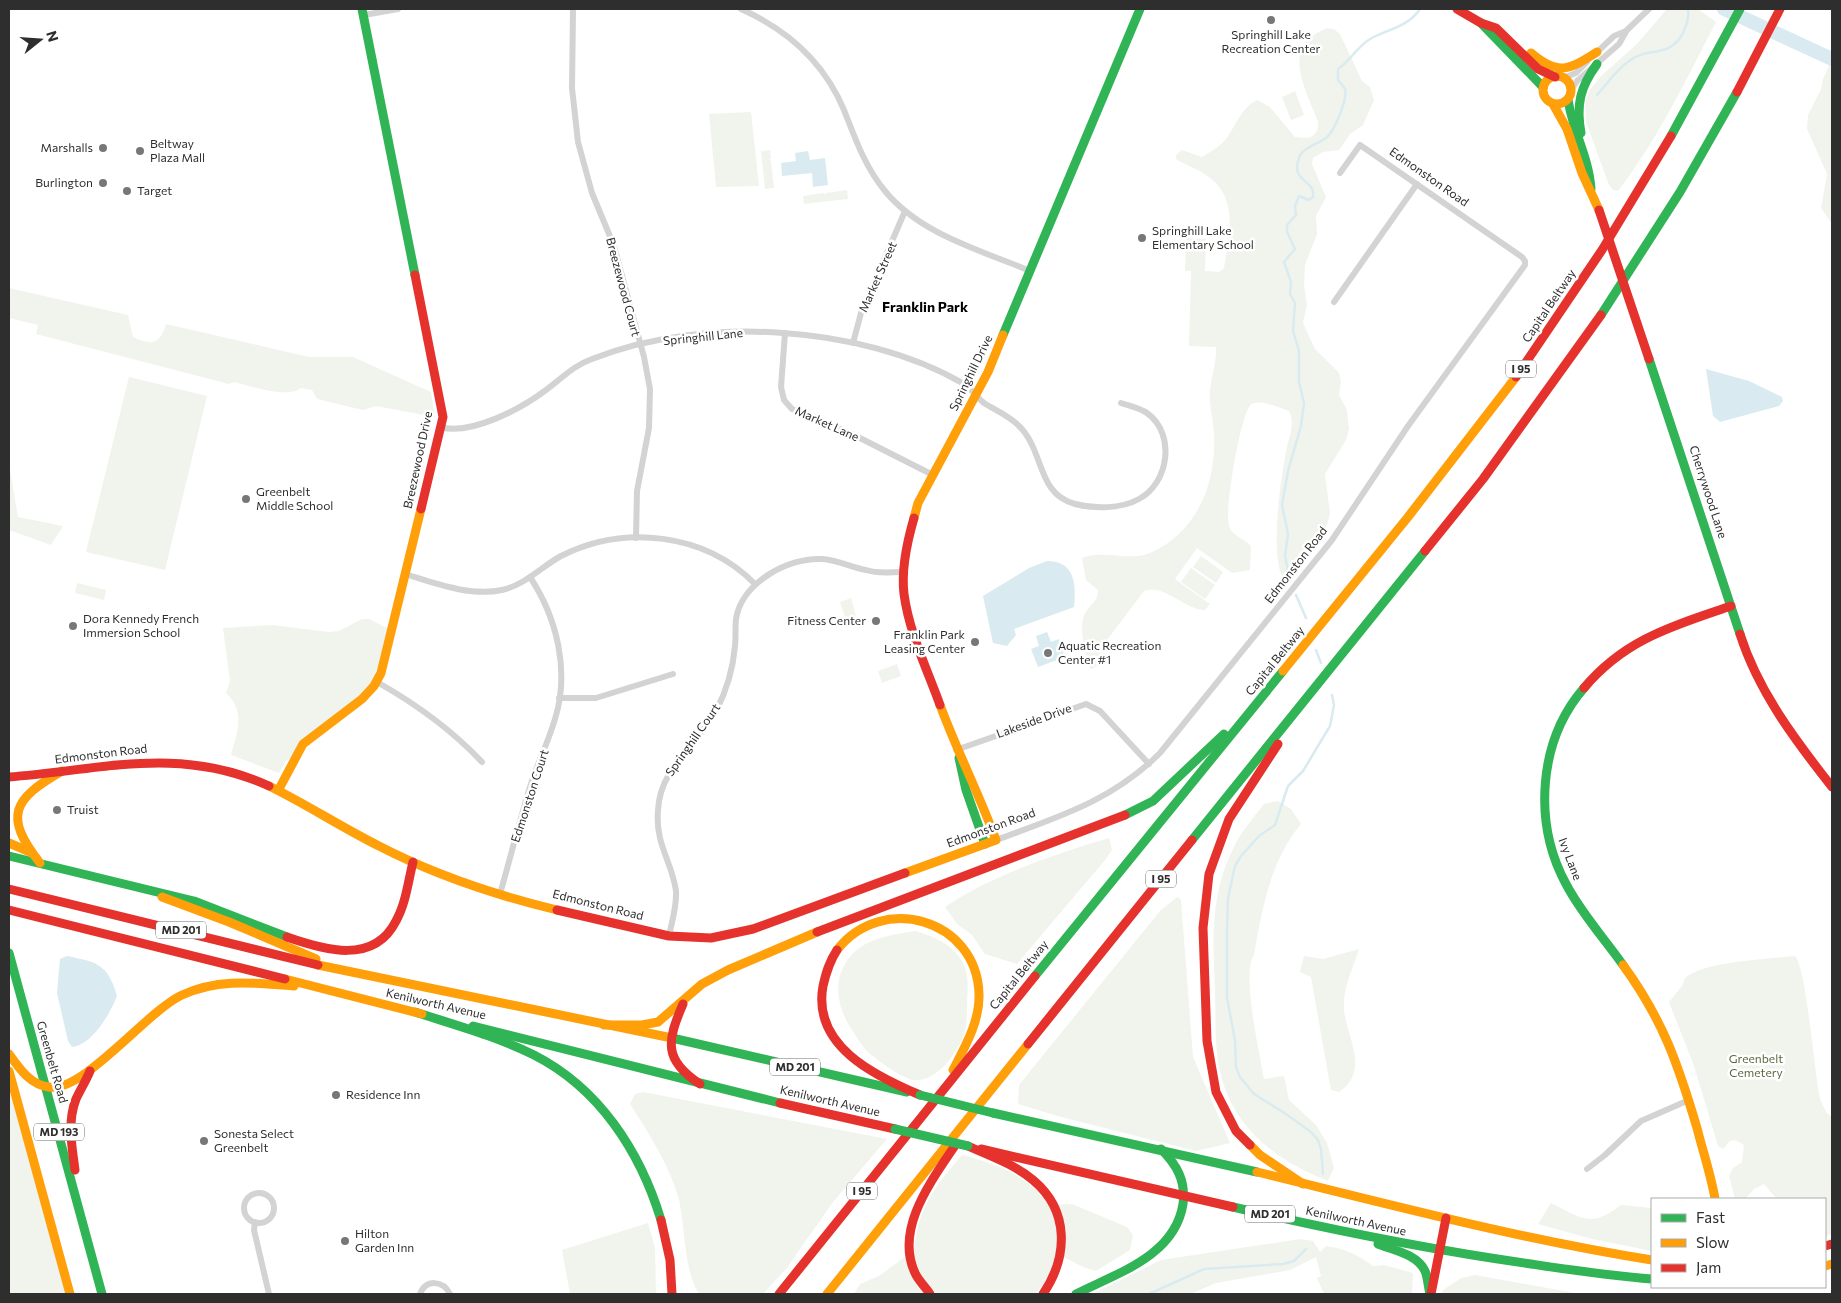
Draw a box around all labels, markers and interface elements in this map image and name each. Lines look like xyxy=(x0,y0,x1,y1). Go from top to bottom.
marker: Springhill Lake Recreation Center xyxy=(1265,14,1277,26)
north arrow xyxy=(15,15,65,65)
place label: Springhill Lake Recreation Center xyxy=(1222,27,1321,55)
text: N xyxy=(43,29,63,44)
place label: Beltway Plaza Mall xyxy=(150,136,205,164)
place label: Marshalls xyxy=(41,140,93,154)
marker: Marshalls xyxy=(97,142,109,154)
street label: Edmonston Road xyxy=(1387,144,1472,209)
marker: Beltway Plaza Mall xyxy=(134,145,146,157)
place label: Burlington xyxy=(35,175,93,189)
marker: Burlington xyxy=(97,177,109,189)
place label: Target xyxy=(137,183,172,197)
marker: Target xyxy=(121,185,133,197)
place label: Springhill Lake Elementary School xyxy=(1152,223,1254,251)
marker: Springhill Lake Elementary School xyxy=(1136,232,1148,244)
street label: Breezewood Court xyxy=(604,236,644,338)
street label: Market Street xyxy=(855,239,899,314)
street label: Capital Beltway xyxy=(1519,266,1578,345)
district label: Franklin Park xyxy=(882,298,968,315)
street label: Springhill Lane xyxy=(662,325,743,347)
street label: Springhill Drive xyxy=(946,332,995,413)
road number: I 95 xyxy=(1506,360,1536,378)
street label: Market Lane xyxy=(793,403,862,443)
street label: Breezewood Drive xyxy=(400,410,434,510)
street label: Cherrywood Lane xyxy=(1687,444,1731,540)
place label: Greenbelt Middle School xyxy=(256,484,333,512)
marker: Greenbelt Middle School xyxy=(240,493,252,505)
street label: Edmonston Road xyxy=(1261,523,1329,605)
place label: Dora Kennedy French Immersion School xyxy=(83,611,199,639)
place label: Fitness Center xyxy=(787,613,866,627)
marker: Fitness Center xyxy=(870,615,882,627)
marker: Dora Kennedy French Immersion School xyxy=(67,620,79,632)
street label: Capital Beltway xyxy=(1242,623,1306,698)
place label: Franklin Park Leasing Center xyxy=(884,627,965,655)
marker: Franklin Park Leasing Center xyxy=(969,636,981,648)
place label: Aquatic Recreation Center #1 xyxy=(1058,638,1161,666)
marker: Aquatic Recreation Center #1 xyxy=(1042,647,1054,659)
street label: Springhill Court xyxy=(662,700,722,778)
street label: Lakeside Drive xyxy=(994,700,1073,740)
street label: Edmonston Road xyxy=(54,740,148,766)
street label: Edmonston Court xyxy=(507,747,551,844)
place label: Truist xyxy=(67,802,99,816)
marker: Truist xyxy=(51,804,63,816)
street label: Edmonston Road xyxy=(944,805,1037,850)
street label: Ivy Lane xyxy=(1556,835,1585,882)
road number: I 95 xyxy=(1146,871,1176,888)
street label: Edmonston Road xyxy=(551,886,645,922)
road number: MD 201 xyxy=(156,922,206,938)
street label: Capital Beltway xyxy=(986,937,1050,1012)
street label: Kenilworth Avenue xyxy=(385,985,488,1021)
street label: Greenbelt Road xyxy=(35,1019,71,1104)
park label: Greenbelt Cemetery xyxy=(1729,1051,1783,1079)
road number: MD 201 xyxy=(770,1058,820,1076)
street label: Kenilworth Avenue xyxy=(779,1082,882,1118)
place label: Residence Inn xyxy=(346,1087,420,1101)
marker: Residence Inn xyxy=(330,1089,342,1101)
road number: MD 193 xyxy=(34,1124,84,1140)
place label: Sonesta Select Greenbelt xyxy=(214,1126,294,1154)
marker: Sonesta Select Greenbelt xyxy=(198,1135,210,1147)
road number: I 95 xyxy=(847,1182,877,1200)
legend xyxy=(1651,1198,1826,1288)
street label: Kenilworth Avenue xyxy=(1305,1203,1408,1238)
road number: MD 201 xyxy=(1245,1206,1295,1222)
text: Fast xyxy=(1696,1208,1725,1226)
place label: Hilton Garden Inn xyxy=(355,1226,414,1254)
text: Slow xyxy=(1696,1233,1729,1251)
marker: Hilton Garden Inn xyxy=(339,1235,351,1247)
text: Jam xyxy=(1696,1258,1721,1276)

